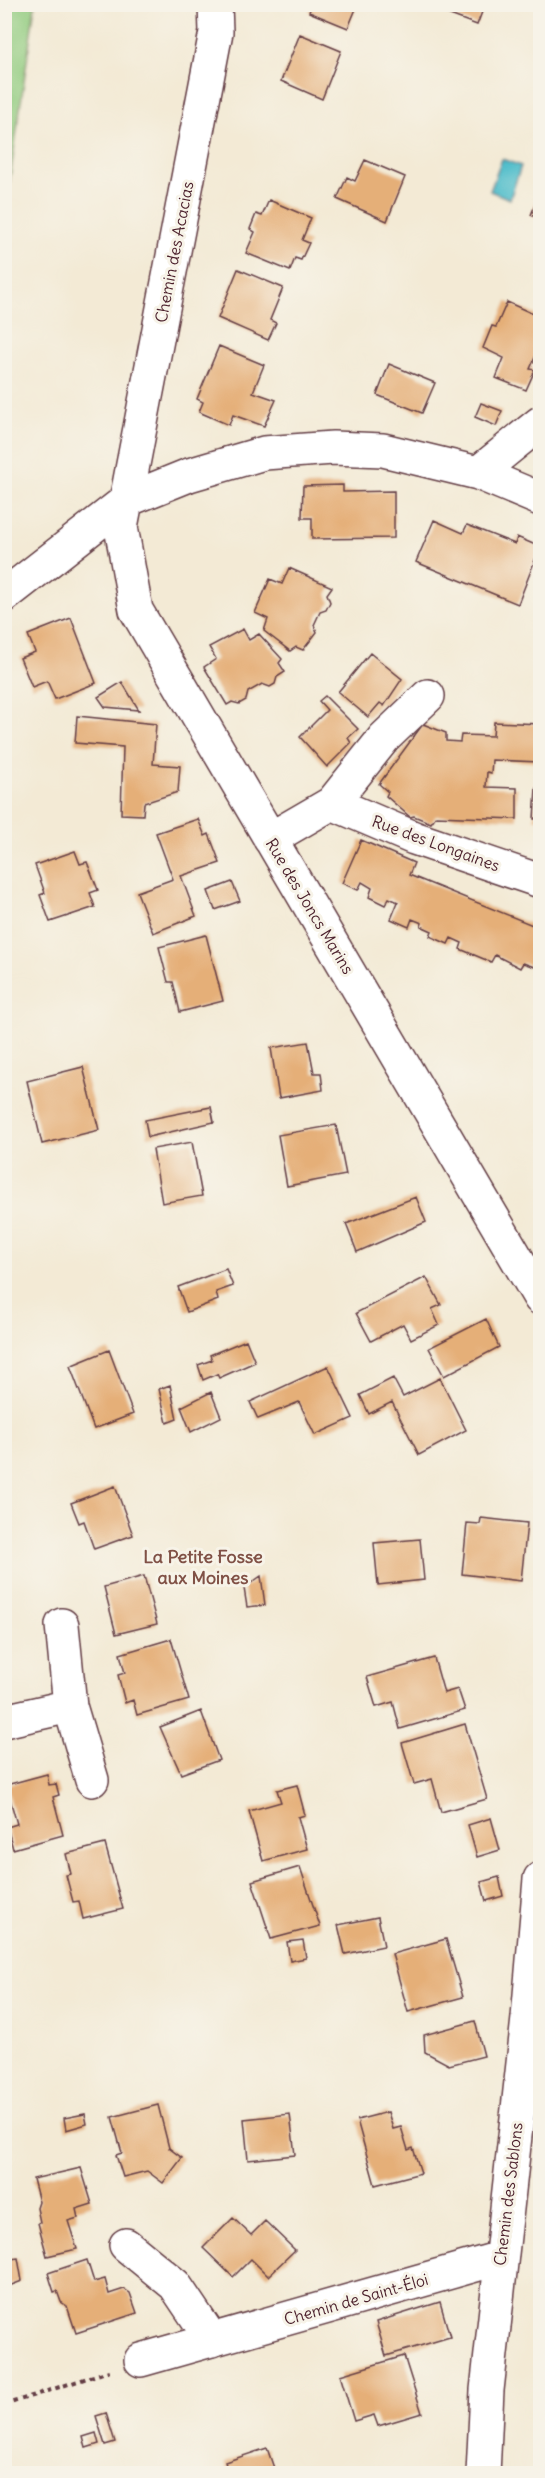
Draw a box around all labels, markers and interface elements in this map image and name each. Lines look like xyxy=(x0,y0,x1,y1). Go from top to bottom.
street label: Chemin des Acacias xyxy=(150,180,198,324)
street label: Rue des Longaines xyxy=(369,811,503,875)
street label: Rue des Joncs Marins xyxy=(262,834,358,978)
district label: La Petite Fosse aux Moines xyxy=(143,1545,263,1589)
street label: Chemin des Sablons xyxy=(489,2121,527,2267)
street label: Chemin de Saint-Éloi xyxy=(282,2269,430,2329)

